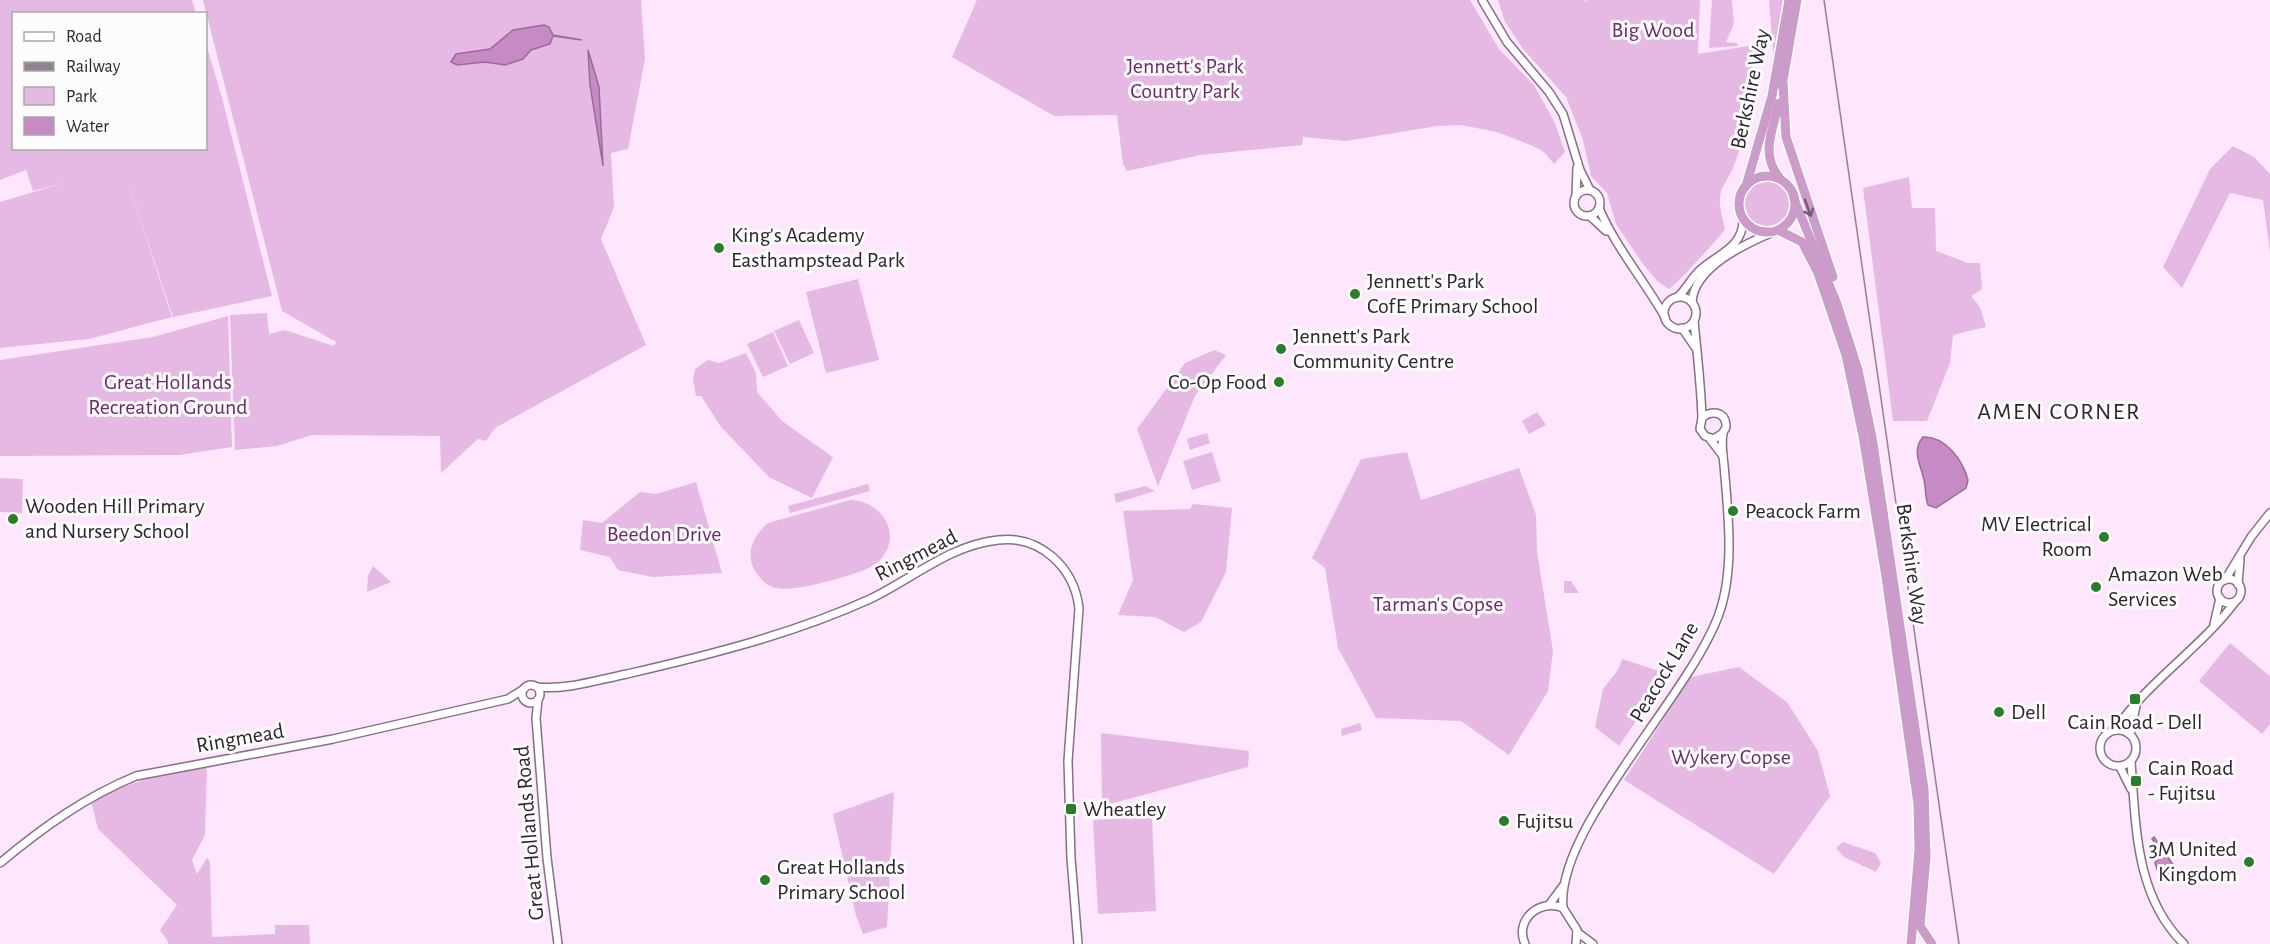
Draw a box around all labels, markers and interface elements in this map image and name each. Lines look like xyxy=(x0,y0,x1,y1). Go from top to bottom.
legend xyxy=(12,12,207,150)
park label: Big Wood xyxy=(1611,19,1695,41)
street label: Berkshire Way xyxy=(1727,26,1774,151)
text: Road xyxy=(66,28,102,46)
park label: Jennett's Park Country Park xyxy=(1126,55,1244,102)
text: Railway xyxy=(66,58,121,76)
text: Park xyxy=(66,88,98,106)
text: Water xyxy=(66,118,109,136)
one-way arrow xyxy=(1804,198,1815,217)
place label: King's Academy Easthampstead Park xyxy=(731,224,905,271)
marker: King's Academy Easthampstead Park xyxy=(712,241,726,255)
place label: Jennett's Park CofE Primary School xyxy=(1367,270,1538,317)
marker: Jennett's Park CofE Primary School xyxy=(1348,287,1362,301)
place label: Jennett's Park Community Centre xyxy=(1293,325,1454,372)
marker: Jennett's Park Community Centre xyxy=(1274,342,1288,356)
park label: Great Hollands Recreation Ground xyxy=(88,371,248,418)
place label: Co-Op Food xyxy=(1168,371,1267,393)
marker: Co-Op Food xyxy=(1272,375,1286,389)
district label: AMEN CORNER xyxy=(1977,400,2141,424)
place label: Wooden Hill Primary and Nursery School xyxy=(25,495,205,542)
place label: Peacock Farm xyxy=(1745,500,1861,522)
street label: Berkshire Way xyxy=(1893,502,1931,627)
marker: Peacock Farm xyxy=(1726,504,1740,518)
marker: Wooden Hill Primary and Nursery School xyxy=(6,512,20,526)
place label: MV Electrical Room xyxy=(1981,513,2092,560)
park label: Beedon Drive xyxy=(607,523,721,545)
street label: Ringmead xyxy=(871,525,961,585)
marker: MV Electrical Room xyxy=(2097,530,2111,544)
place label: Amazon Web Services xyxy=(2108,563,2223,610)
marker: Amazon Web Services xyxy=(2089,580,2103,594)
park label: Tarman's Copse xyxy=(1373,593,1503,615)
street label: Peacock Lane xyxy=(1626,618,1702,726)
marker: Cain Road - Dell xyxy=(2128,692,2142,706)
place label: Dell xyxy=(2011,701,2046,723)
marker: Dell xyxy=(1992,705,2006,719)
place label: Cain Road - Dell xyxy=(2068,711,2202,733)
street label: Ringmead xyxy=(194,719,286,757)
street label: Great Hollands Road xyxy=(510,745,548,921)
park label: Wykery Copse xyxy=(1671,746,1791,768)
place label: Cain Road - Fujitsu xyxy=(2148,757,2234,804)
marker: Cain Road - Fujitsu xyxy=(2129,774,2143,788)
place label: Wheatley xyxy=(1083,798,1167,820)
marker: Wheatley xyxy=(1064,802,1078,816)
place label: Fujitsu xyxy=(1516,810,1573,832)
marker: Fujitsu xyxy=(1497,814,1511,828)
place label: 3M United Kingdom xyxy=(2149,838,2237,885)
marker: 3M United Kingdom xyxy=(2242,855,2256,869)
place label: Great Hollands Primary School xyxy=(777,856,905,903)
marker: Great Hollands Primary School xyxy=(758,873,772,887)

